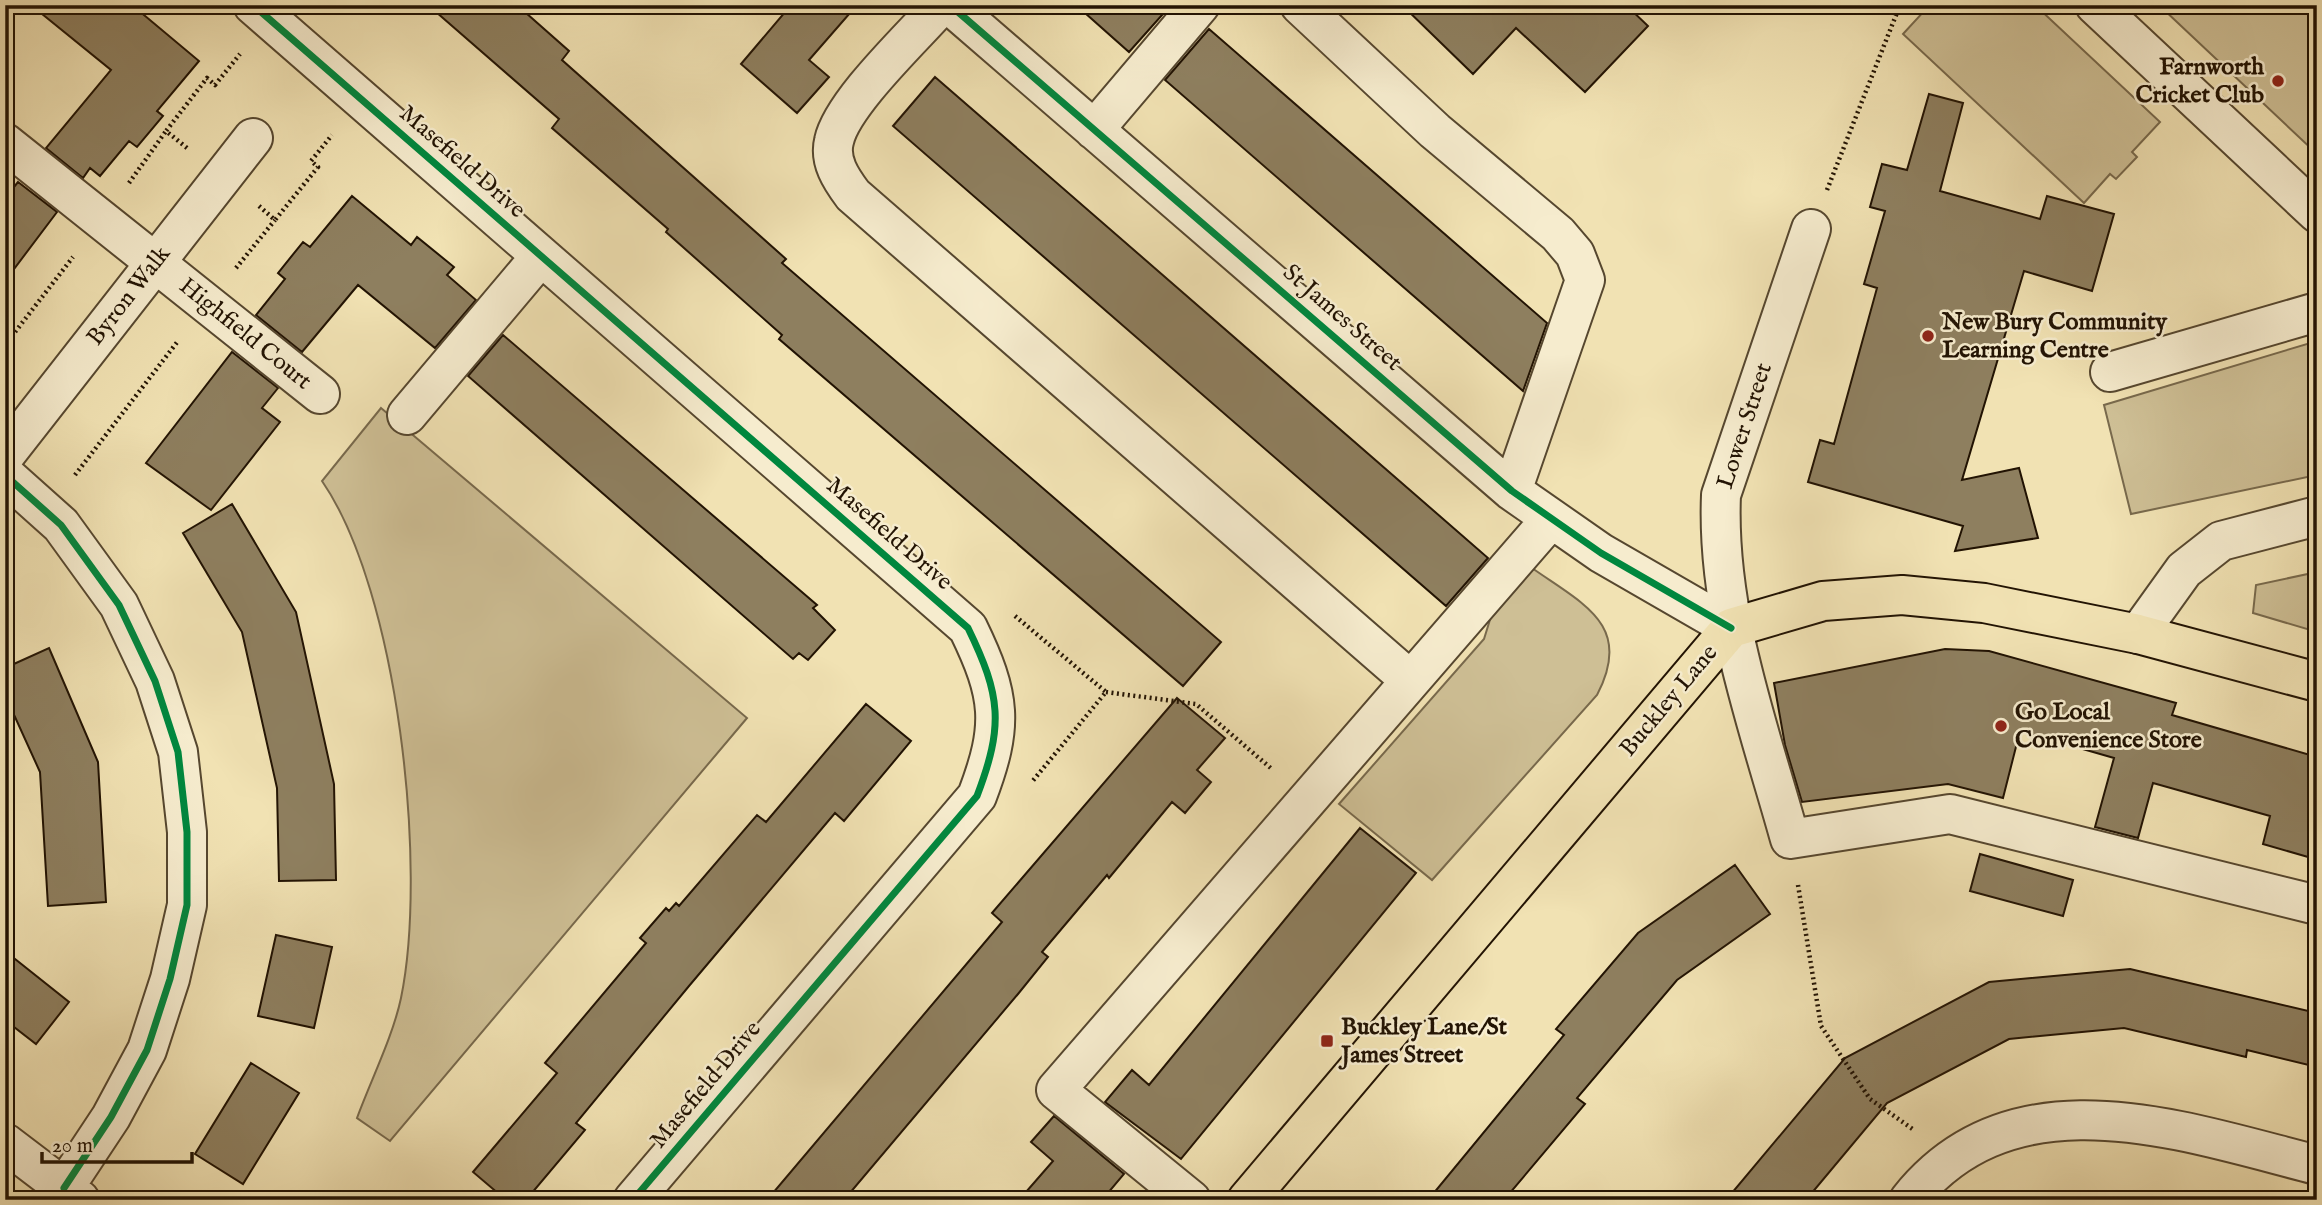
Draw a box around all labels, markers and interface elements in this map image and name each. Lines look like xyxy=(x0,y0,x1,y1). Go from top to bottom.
place label: Farnworth Cricket Club xyxy=(2135,52,2264,111)
marker: Farnworth Cricket Club xyxy=(2270,73,2286,89)
street label: Masefield Drive xyxy=(392,99,532,225)
street label: Byron Walk xyxy=(80,240,178,352)
street label: St James Street xyxy=(1276,258,1408,378)
street label: Highfield Court xyxy=(172,271,318,397)
place label: New Bury Community Learning Centre xyxy=(1941,307,2168,366)
marker: New Bury Community Learning Centre xyxy=(1920,328,1936,344)
street label: Lower Street xyxy=(1710,359,1780,493)
street label: Masefield Drive xyxy=(819,471,959,597)
street label: Buckley Lane xyxy=(1613,638,1725,764)
place label: Go Local Convenience Store xyxy=(2015,697,2202,756)
marker: Go Local Convenience Store xyxy=(1993,718,2009,734)
place label: Buckley Lane/St James Street xyxy=(1338,1012,1508,1071)
street label: Masefield Drive xyxy=(643,1015,769,1155)
marker: Buckley Lane/St James Street xyxy=(1319,1033,1335,1049)
scale bar xyxy=(42,1121,192,1165)
text: 20 m xyxy=(52,1133,93,1160)

